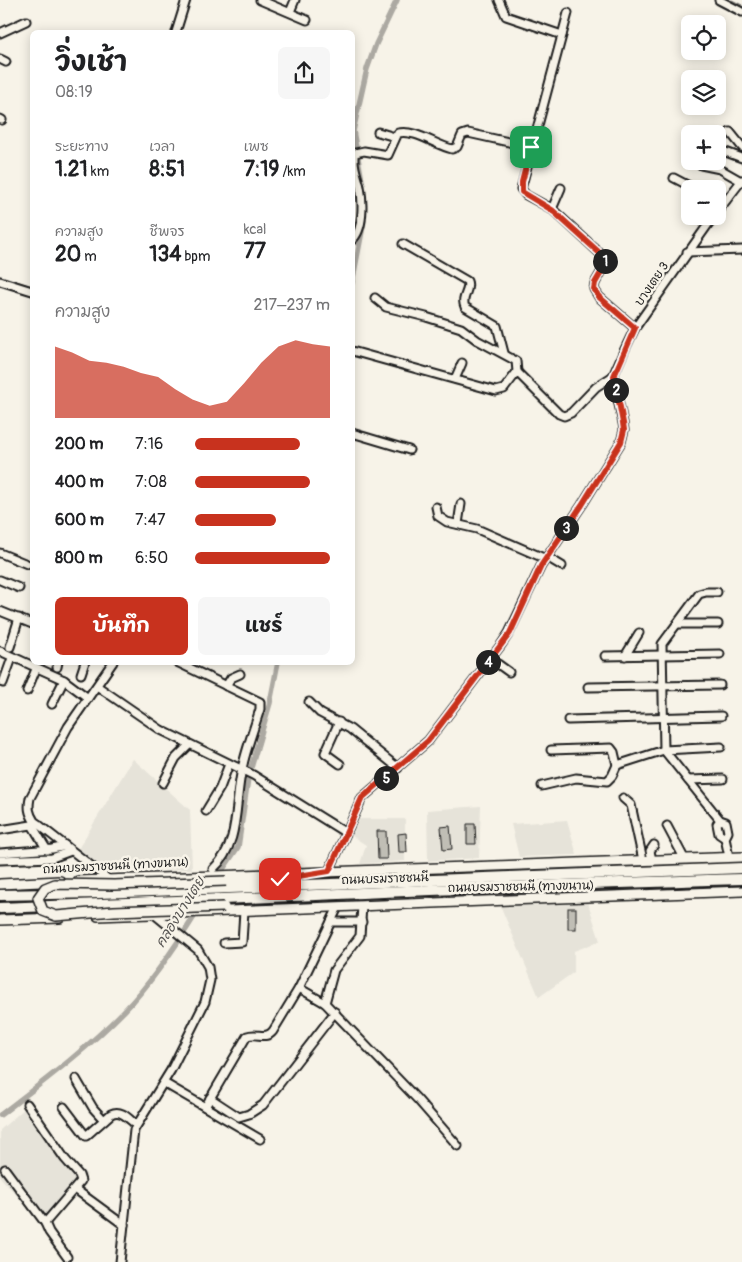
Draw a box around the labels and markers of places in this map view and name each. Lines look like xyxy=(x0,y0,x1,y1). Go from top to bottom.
pin xyxy=(510,126,552,168)
pin: 1 xyxy=(592,248,618,274)
pin: 2 xyxy=(604,378,628,402)
pin: 3 xyxy=(554,516,578,540)
pin: 4 xyxy=(476,650,500,674)
pin: 5 xyxy=(374,766,398,790)
pin xyxy=(259,858,301,900)

